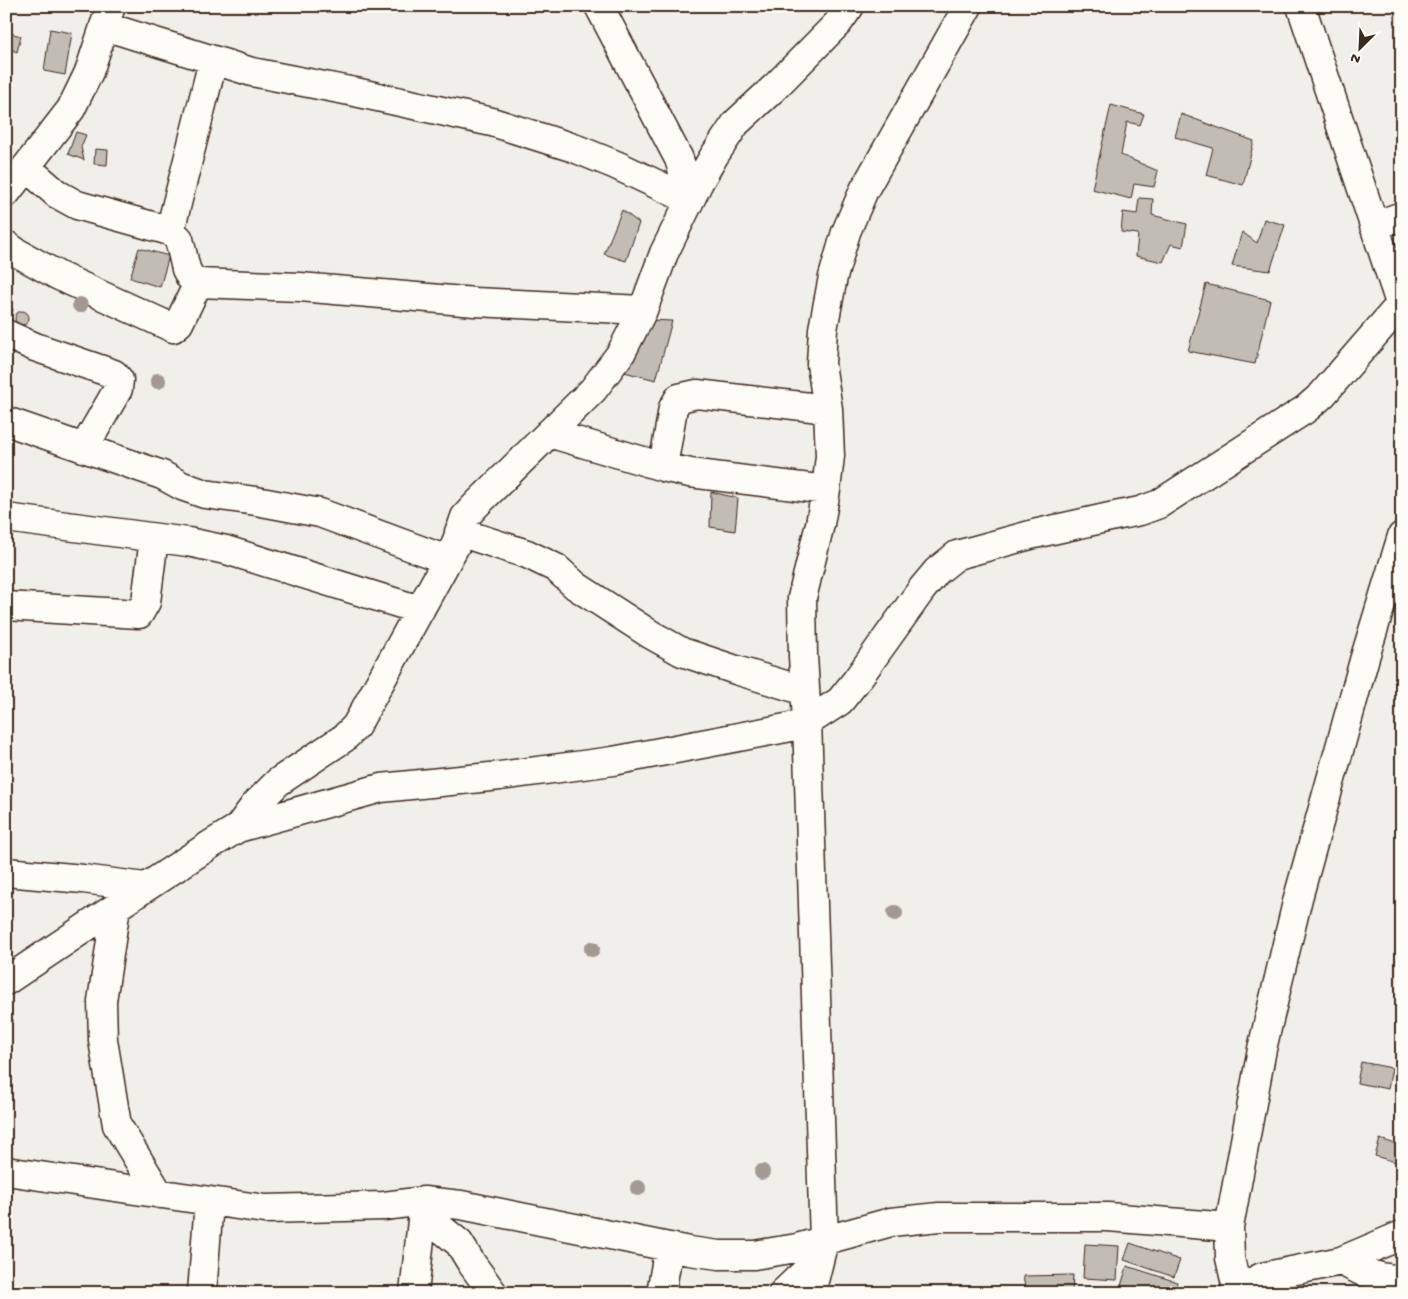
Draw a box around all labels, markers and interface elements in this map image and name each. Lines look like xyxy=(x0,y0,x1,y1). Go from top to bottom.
north arrow xyxy=(1336,22,1386,72)
text: N xyxy=(1348,48,1363,67)

